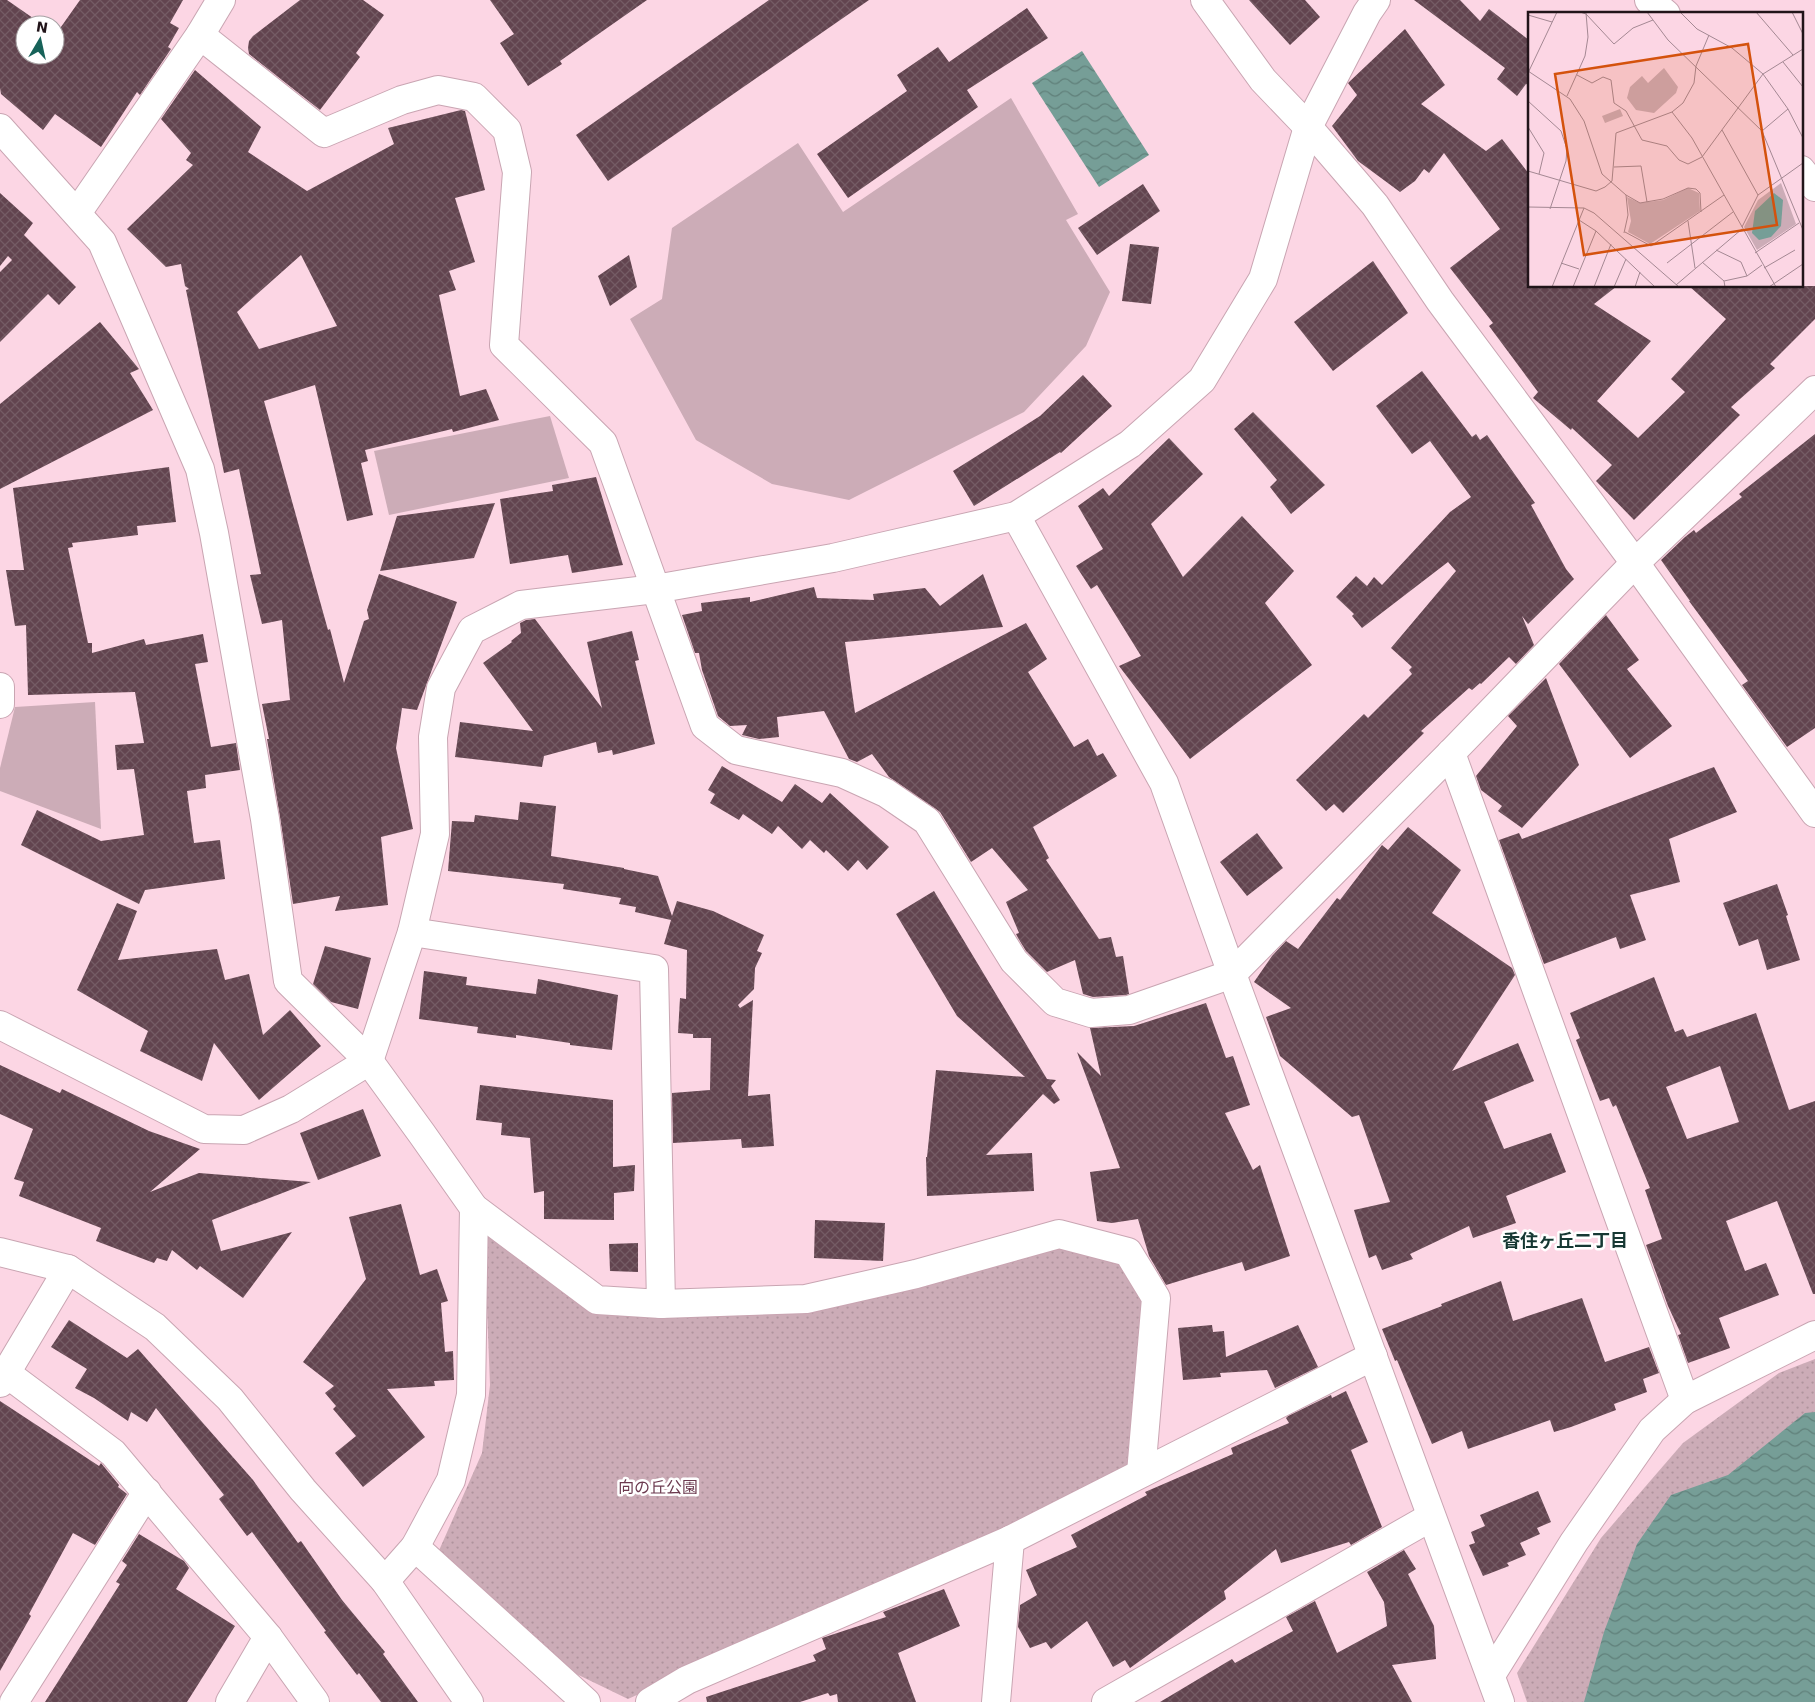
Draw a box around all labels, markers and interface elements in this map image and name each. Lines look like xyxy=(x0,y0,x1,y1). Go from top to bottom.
inset map xyxy=(1528,12,1802,288)
north arrow xyxy=(15,15,65,65)
text: N xyxy=(35,18,49,36)
district label: 香住ヶ丘二丁目 xyxy=(1502,1230,1628,1251)
park label: 向の丘公園 xyxy=(618,1478,698,1497)

